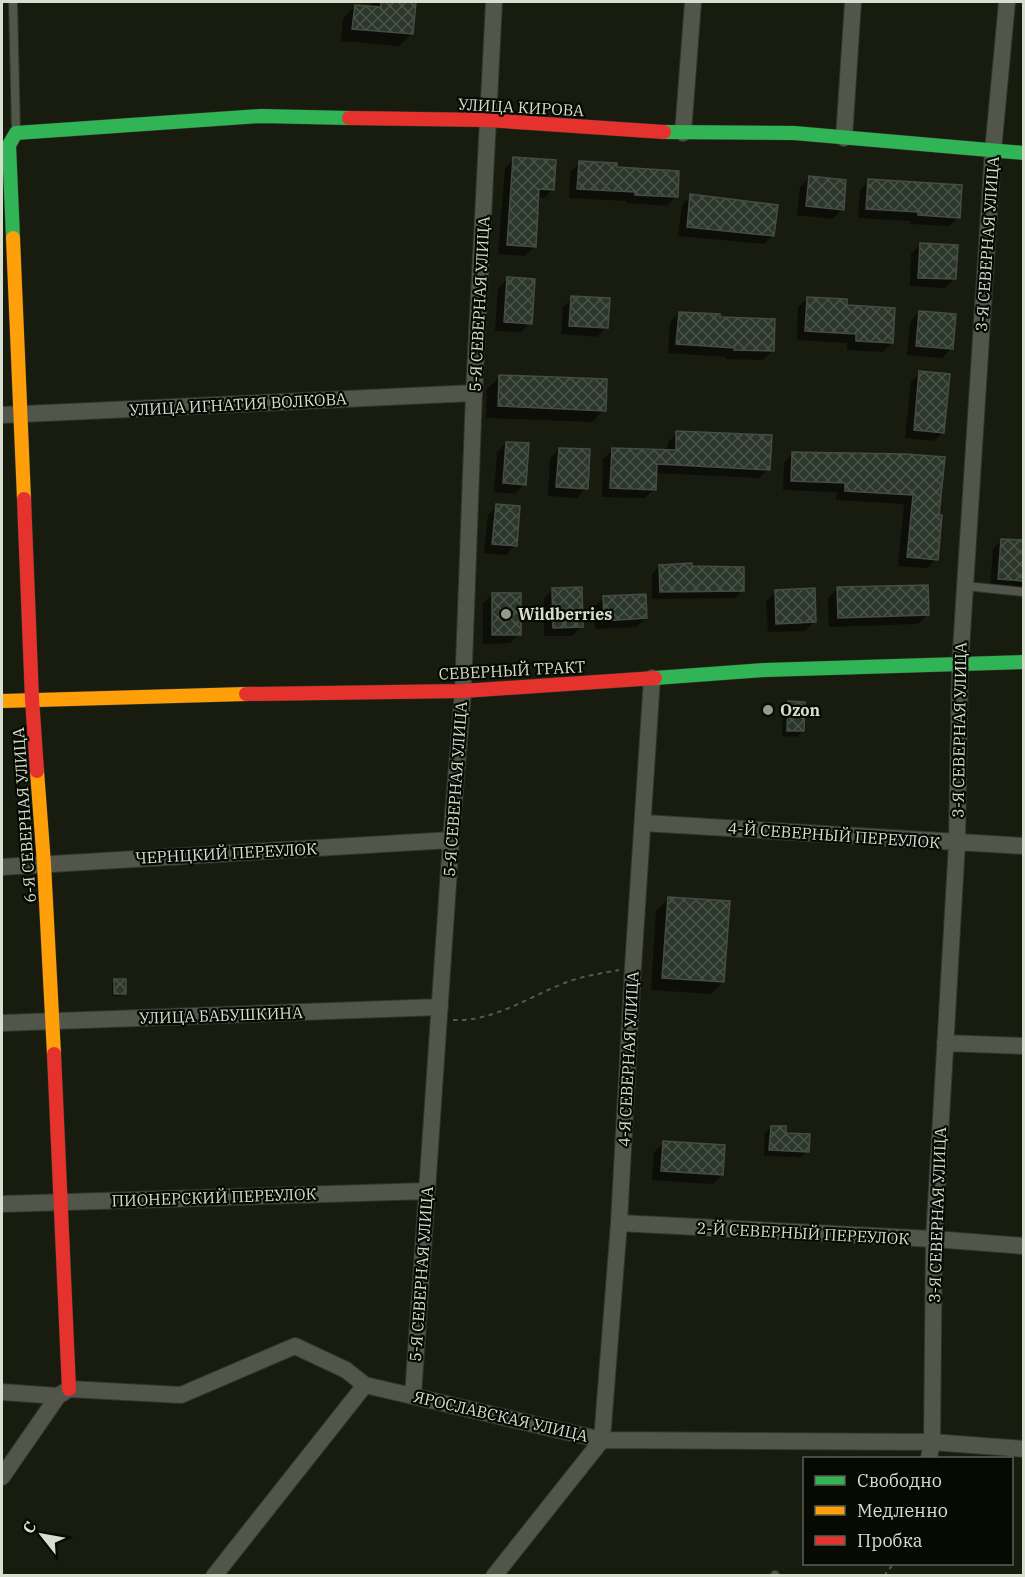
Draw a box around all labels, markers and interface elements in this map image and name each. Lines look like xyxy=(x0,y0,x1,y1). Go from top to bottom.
street label: УЛИЦА КИРОВА xyxy=(457,94,585,120)
street label: 3-Я СЕВЕРНАЯ УЛИЦА xyxy=(971,156,1003,332)
street label: 5-Я СЕВЕРНАЯ УЛИЦА xyxy=(464,216,494,392)
street label: УЛИЦА ИГНАТИЯ ВОЛКОВА xyxy=(129,388,347,420)
place label: Wildberries xyxy=(518,604,612,624)
marker: Wildberries xyxy=(499,607,513,621)
street label: 3-Я СЕВЕРНАЯ УЛИЦА xyxy=(947,642,971,818)
street label: СЕВЕРНЫЙ ТРАКТ xyxy=(438,656,586,684)
place label: Ozon xyxy=(780,700,820,720)
street label: 5-Я СЕВЕРНАЯ УЛИЦА xyxy=(439,701,471,877)
marker: Ozon xyxy=(761,703,775,717)
street label: 6-Я СЕВЕРНАЯ УЛИЦА xyxy=(8,727,40,903)
street label: 4-Й СЕВЕРНЫЙ ПЕРЕУЛОК xyxy=(727,818,941,852)
street label: ЧЕРНЦКИЙ ПЕРЕУЛОК xyxy=(135,838,317,868)
street label: 4-Я СЕВЕРНАЯ УЛИЦА xyxy=(613,971,643,1147)
street label: УЛИЦА БАБУШКИНА xyxy=(139,1002,303,1028)
street label: 3-Я СЕВЕРНАЯ УЛИЦА xyxy=(924,1127,950,1303)
street label: ПИОНЕРСКИЙ ПЕРЕУЛОК xyxy=(111,1183,317,1211)
street label: 5-Я СЕВЕРНАЯ УЛИЦА xyxy=(405,1186,437,1362)
street label: 2-Й СЕВЕРНЫЙ ПЕРЕУЛОК xyxy=(696,1217,910,1249)
street label: ЯРОСЛАВСКАЯ УЛИЦА xyxy=(412,1386,590,1446)
legend xyxy=(803,1457,1013,1565)
text: Свободно xyxy=(857,1469,942,1492)
text: Медленно xyxy=(857,1499,948,1522)
north arrow xyxy=(12,1505,72,1565)
text: С xyxy=(18,1518,40,1537)
text: Пробка xyxy=(857,1529,923,1552)

